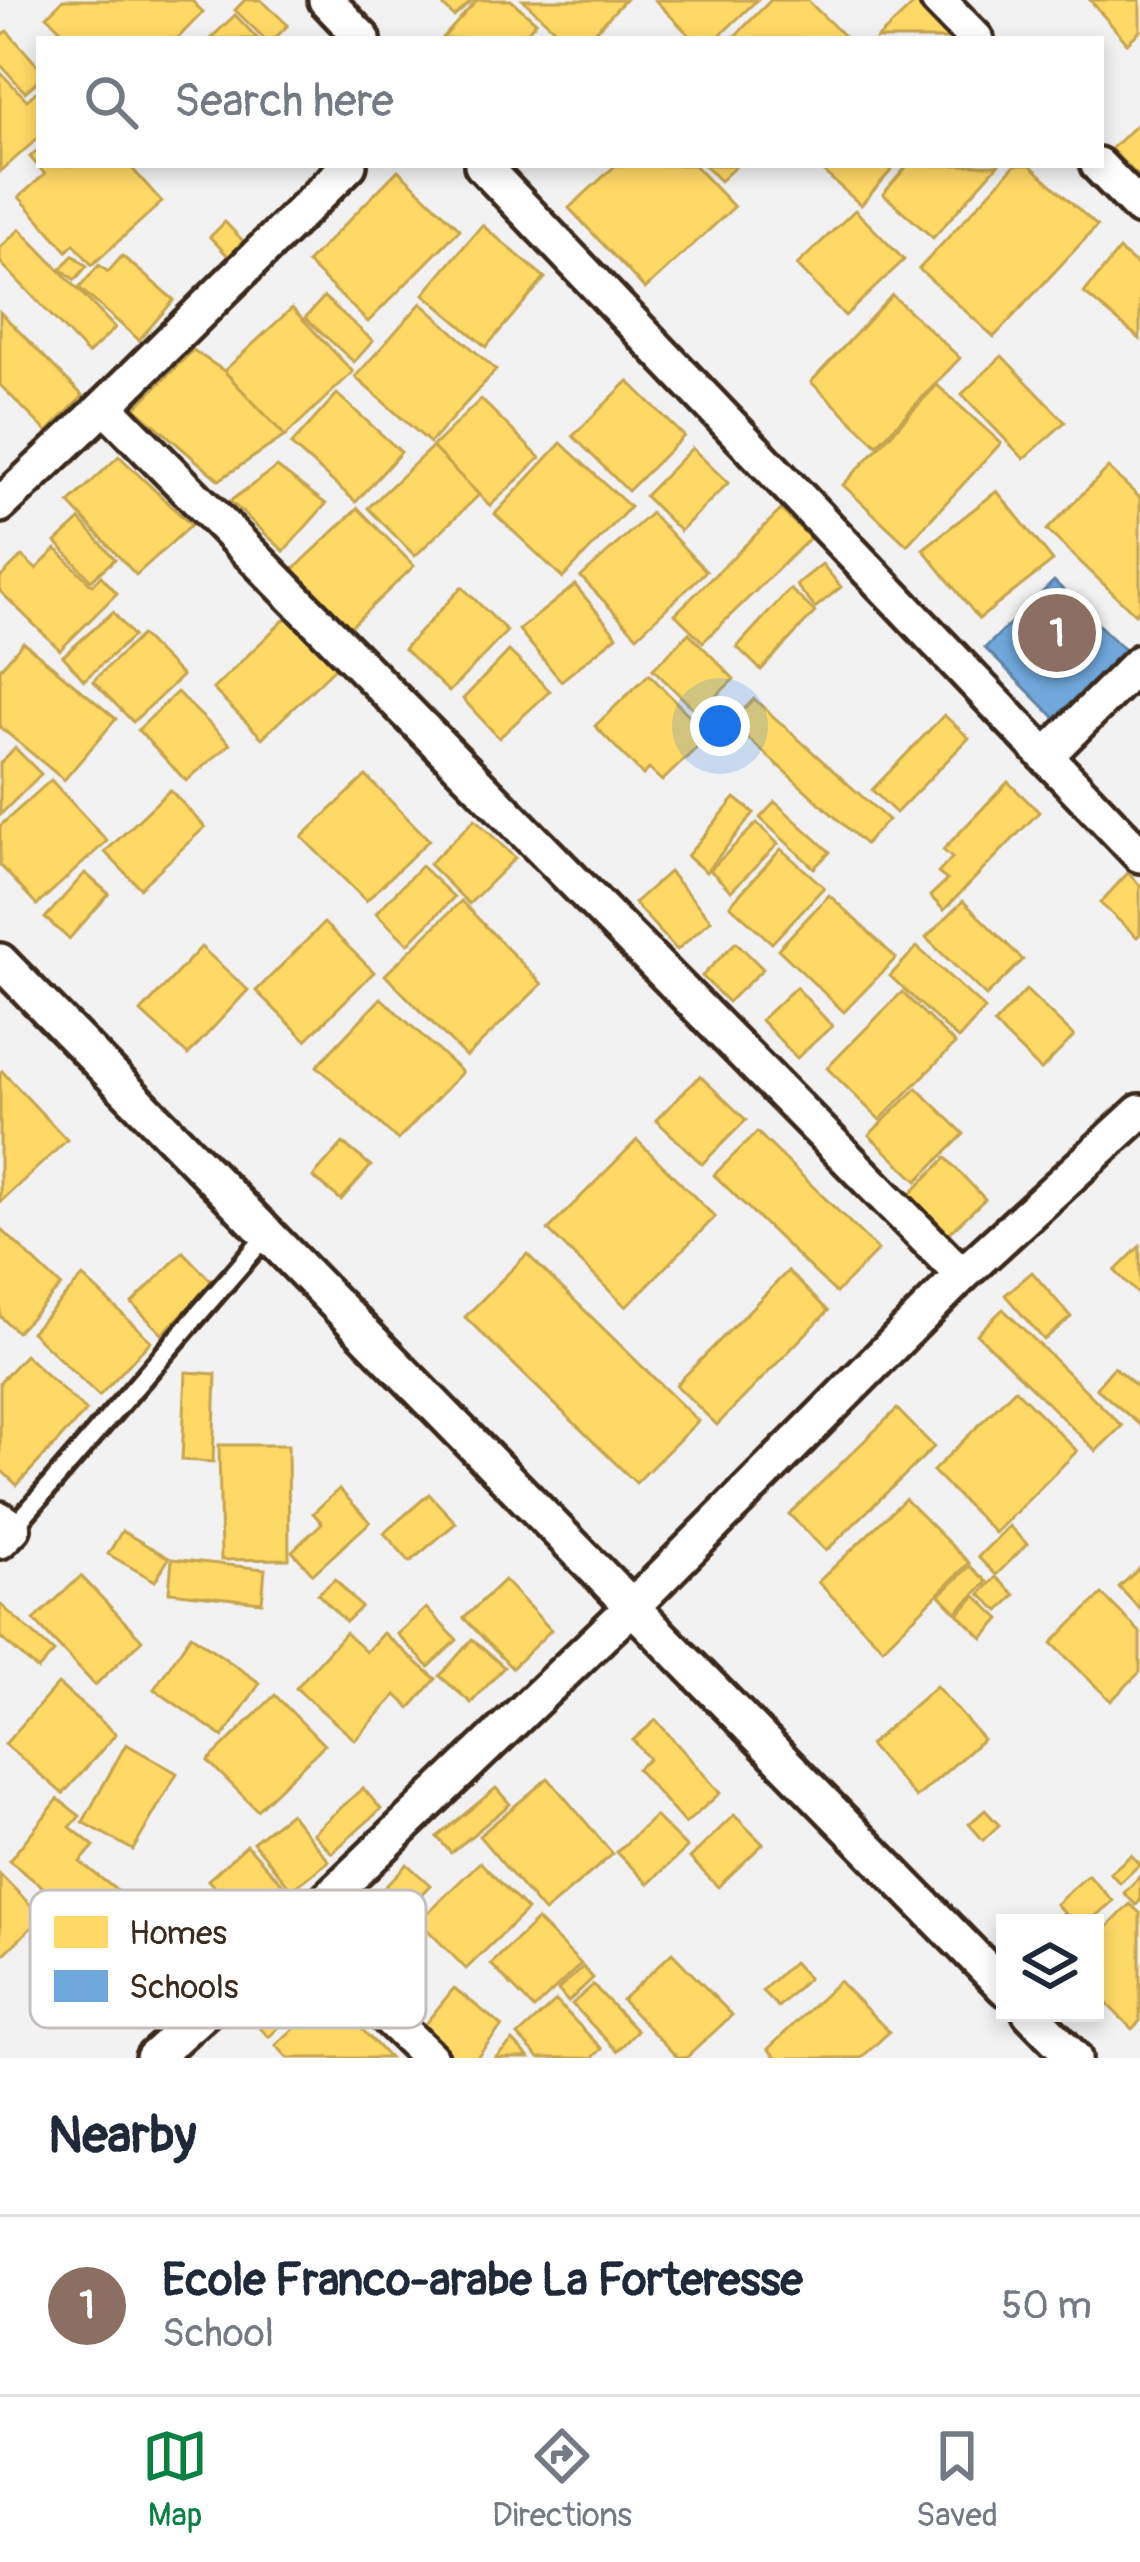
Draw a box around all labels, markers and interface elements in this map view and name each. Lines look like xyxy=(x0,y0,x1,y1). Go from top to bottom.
search box xyxy=(36,36,1104,168)
icon: search xyxy=(78,69,144,135)
text: Search here xyxy=(174,74,394,130)
pin: 1 xyxy=(1018,588,1096,678)
your location xyxy=(690,696,750,756)
legend xyxy=(30,1890,426,2028)
text: Homes xyxy=(129,1913,227,1954)
map controls xyxy=(996,1914,1104,2022)
button: layers xyxy=(996,1914,1104,2022)
text: Schools xyxy=(129,1967,239,2008)
text: Nearby xyxy=(48,2104,196,2168)
text: Ecole Franco-arabe La Forteresse xyxy=(162,2253,803,2309)
text: 1 xyxy=(79,2281,95,2330)
text: 50 m xyxy=(1001,2281,1092,2330)
text: School xyxy=(162,2309,274,2358)
tab: Map xyxy=(142,2423,208,2536)
tab: Directions xyxy=(492,2423,632,2536)
tab: Saved xyxy=(916,2423,998,2536)

